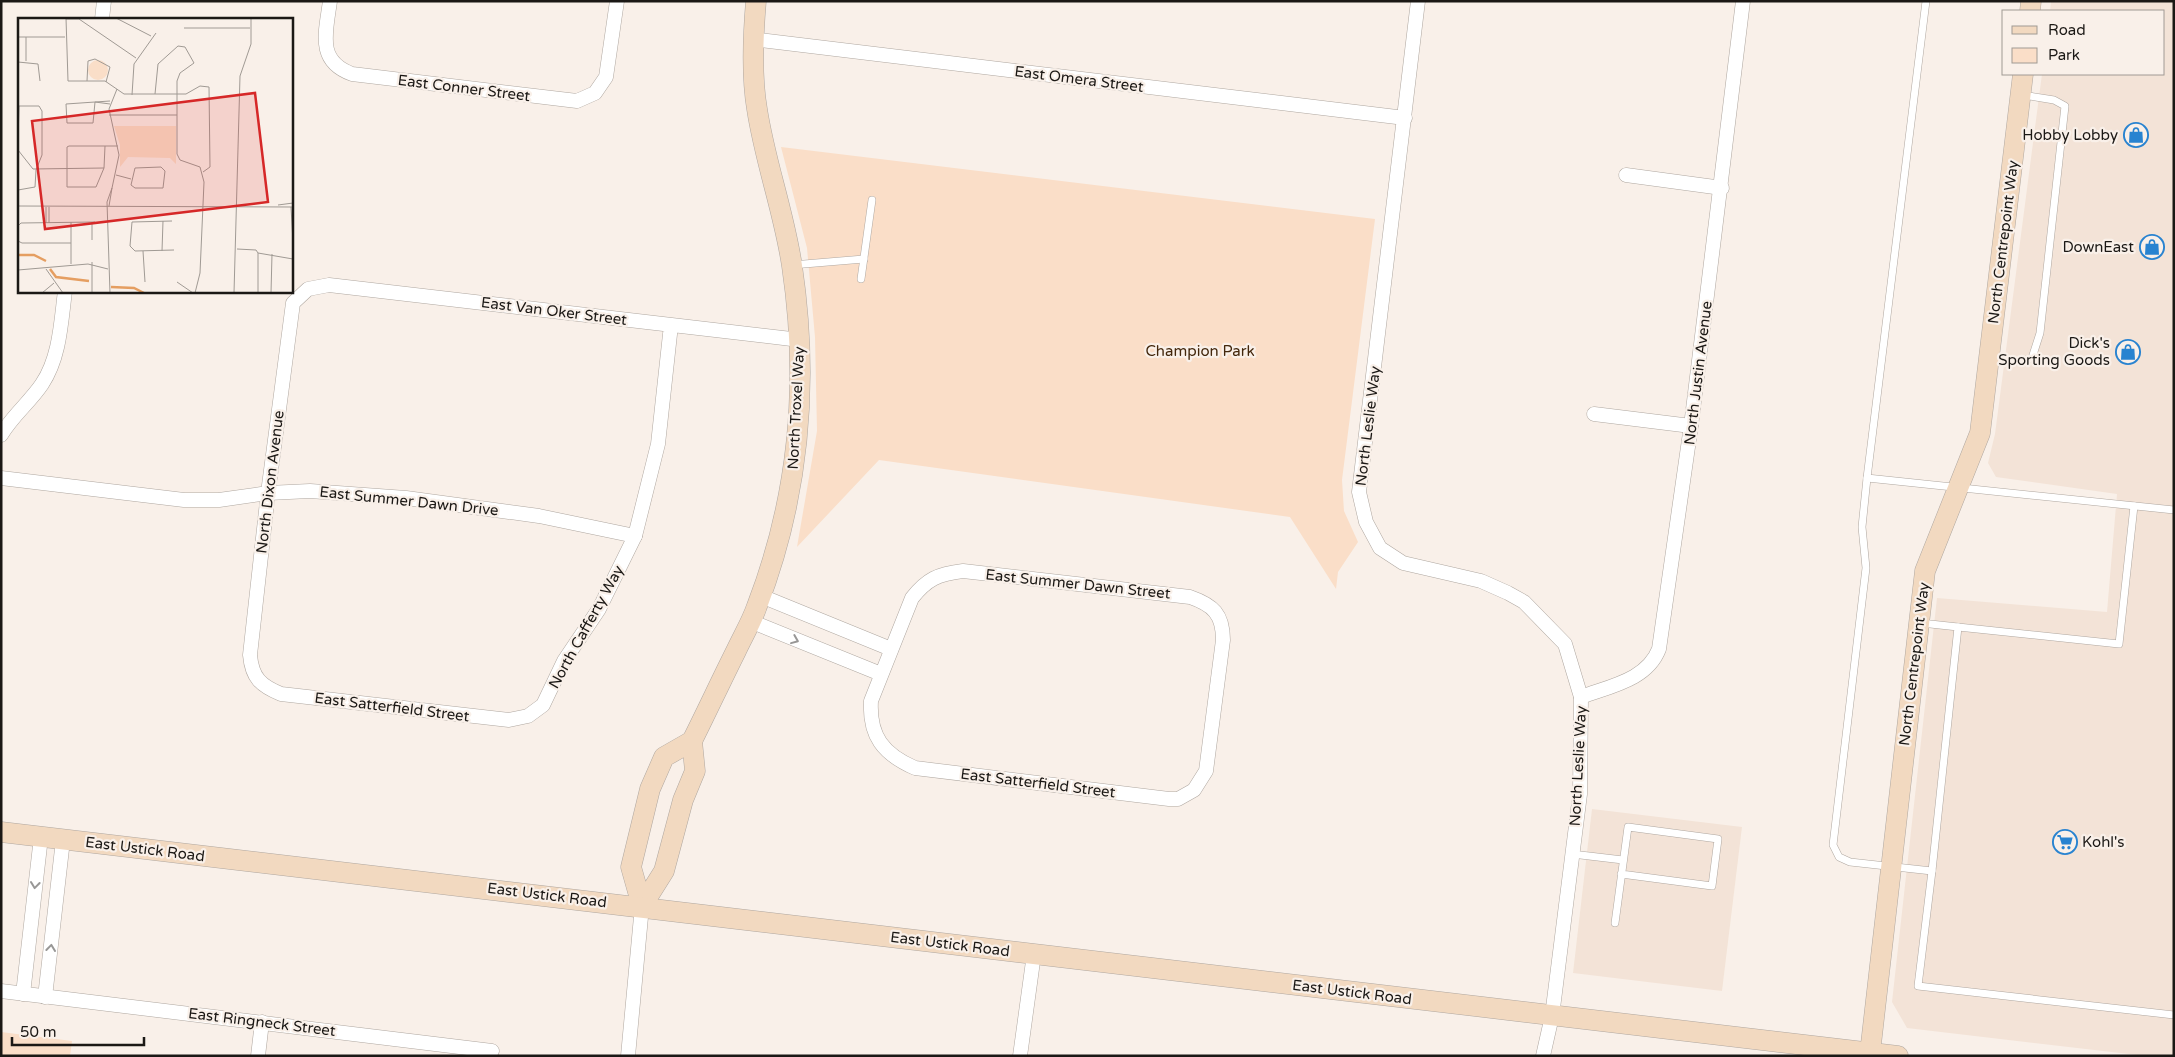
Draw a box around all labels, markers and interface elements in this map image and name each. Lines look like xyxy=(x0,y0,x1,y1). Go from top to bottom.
legend xyxy=(2002,10,2165,75)
inset map xyxy=(18,18,292,292)
text: Road xyxy=(2048,21,2086,39)
text: Park xyxy=(2048,46,2080,64)
street label: East Omera Street xyxy=(1013,62,1145,96)
street label: East Conner Street xyxy=(397,71,531,105)
shop icon: Hobby Lobby xyxy=(2123,122,2149,148)
place label: Hobby Lobby xyxy=(2022,126,2118,144)
street label: North Centrepoint Way xyxy=(1984,159,2022,325)
shop icon: DownEast xyxy=(2139,234,2165,260)
place label: DownEast xyxy=(2062,238,2134,256)
street label: East Van Oker Street xyxy=(480,293,628,329)
street label: North Justin Avenue xyxy=(1680,300,1716,446)
place label: Dick's Sporting Goods xyxy=(1998,334,2110,369)
shop icon: Dick's Sporting Goods xyxy=(2115,339,2141,365)
park label: Champion Park xyxy=(1145,342,1255,360)
street label: North Troxel Way xyxy=(784,346,808,470)
street label: North Leslie Way xyxy=(1352,365,1384,487)
street label: North Dixon Avenue xyxy=(252,409,288,555)
street label: East Summer Dawn Drive xyxy=(319,483,499,519)
street label: North Cafferty Way xyxy=(545,562,627,692)
street label: East Summer Dawn Street xyxy=(985,565,1172,603)
street label: North Centrepoint Way xyxy=(1895,581,1933,747)
one-way arrow xyxy=(790,633,799,644)
street label: East Satterfield Street xyxy=(314,689,471,725)
street label: North Leslie Way xyxy=(1566,705,1590,827)
street label: East Satterfield Street xyxy=(960,765,1117,801)
supermarket icon: Kohl's xyxy=(2052,829,2078,855)
street label: East Ustick Road xyxy=(84,833,206,865)
place label: Kohl's xyxy=(2082,833,2125,851)
street label: East Ustick Road xyxy=(486,879,608,911)
one-way arrow xyxy=(30,881,41,889)
street label: East Ustick Road xyxy=(889,928,1011,960)
one-way arrow xyxy=(45,944,56,952)
street label: East Ustick Road xyxy=(1291,976,1413,1008)
street label: East Ringneck Street xyxy=(187,1004,337,1040)
scale bar xyxy=(12,1014,145,1046)
text: 50 m xyxy=(20,1023,57,1041)

